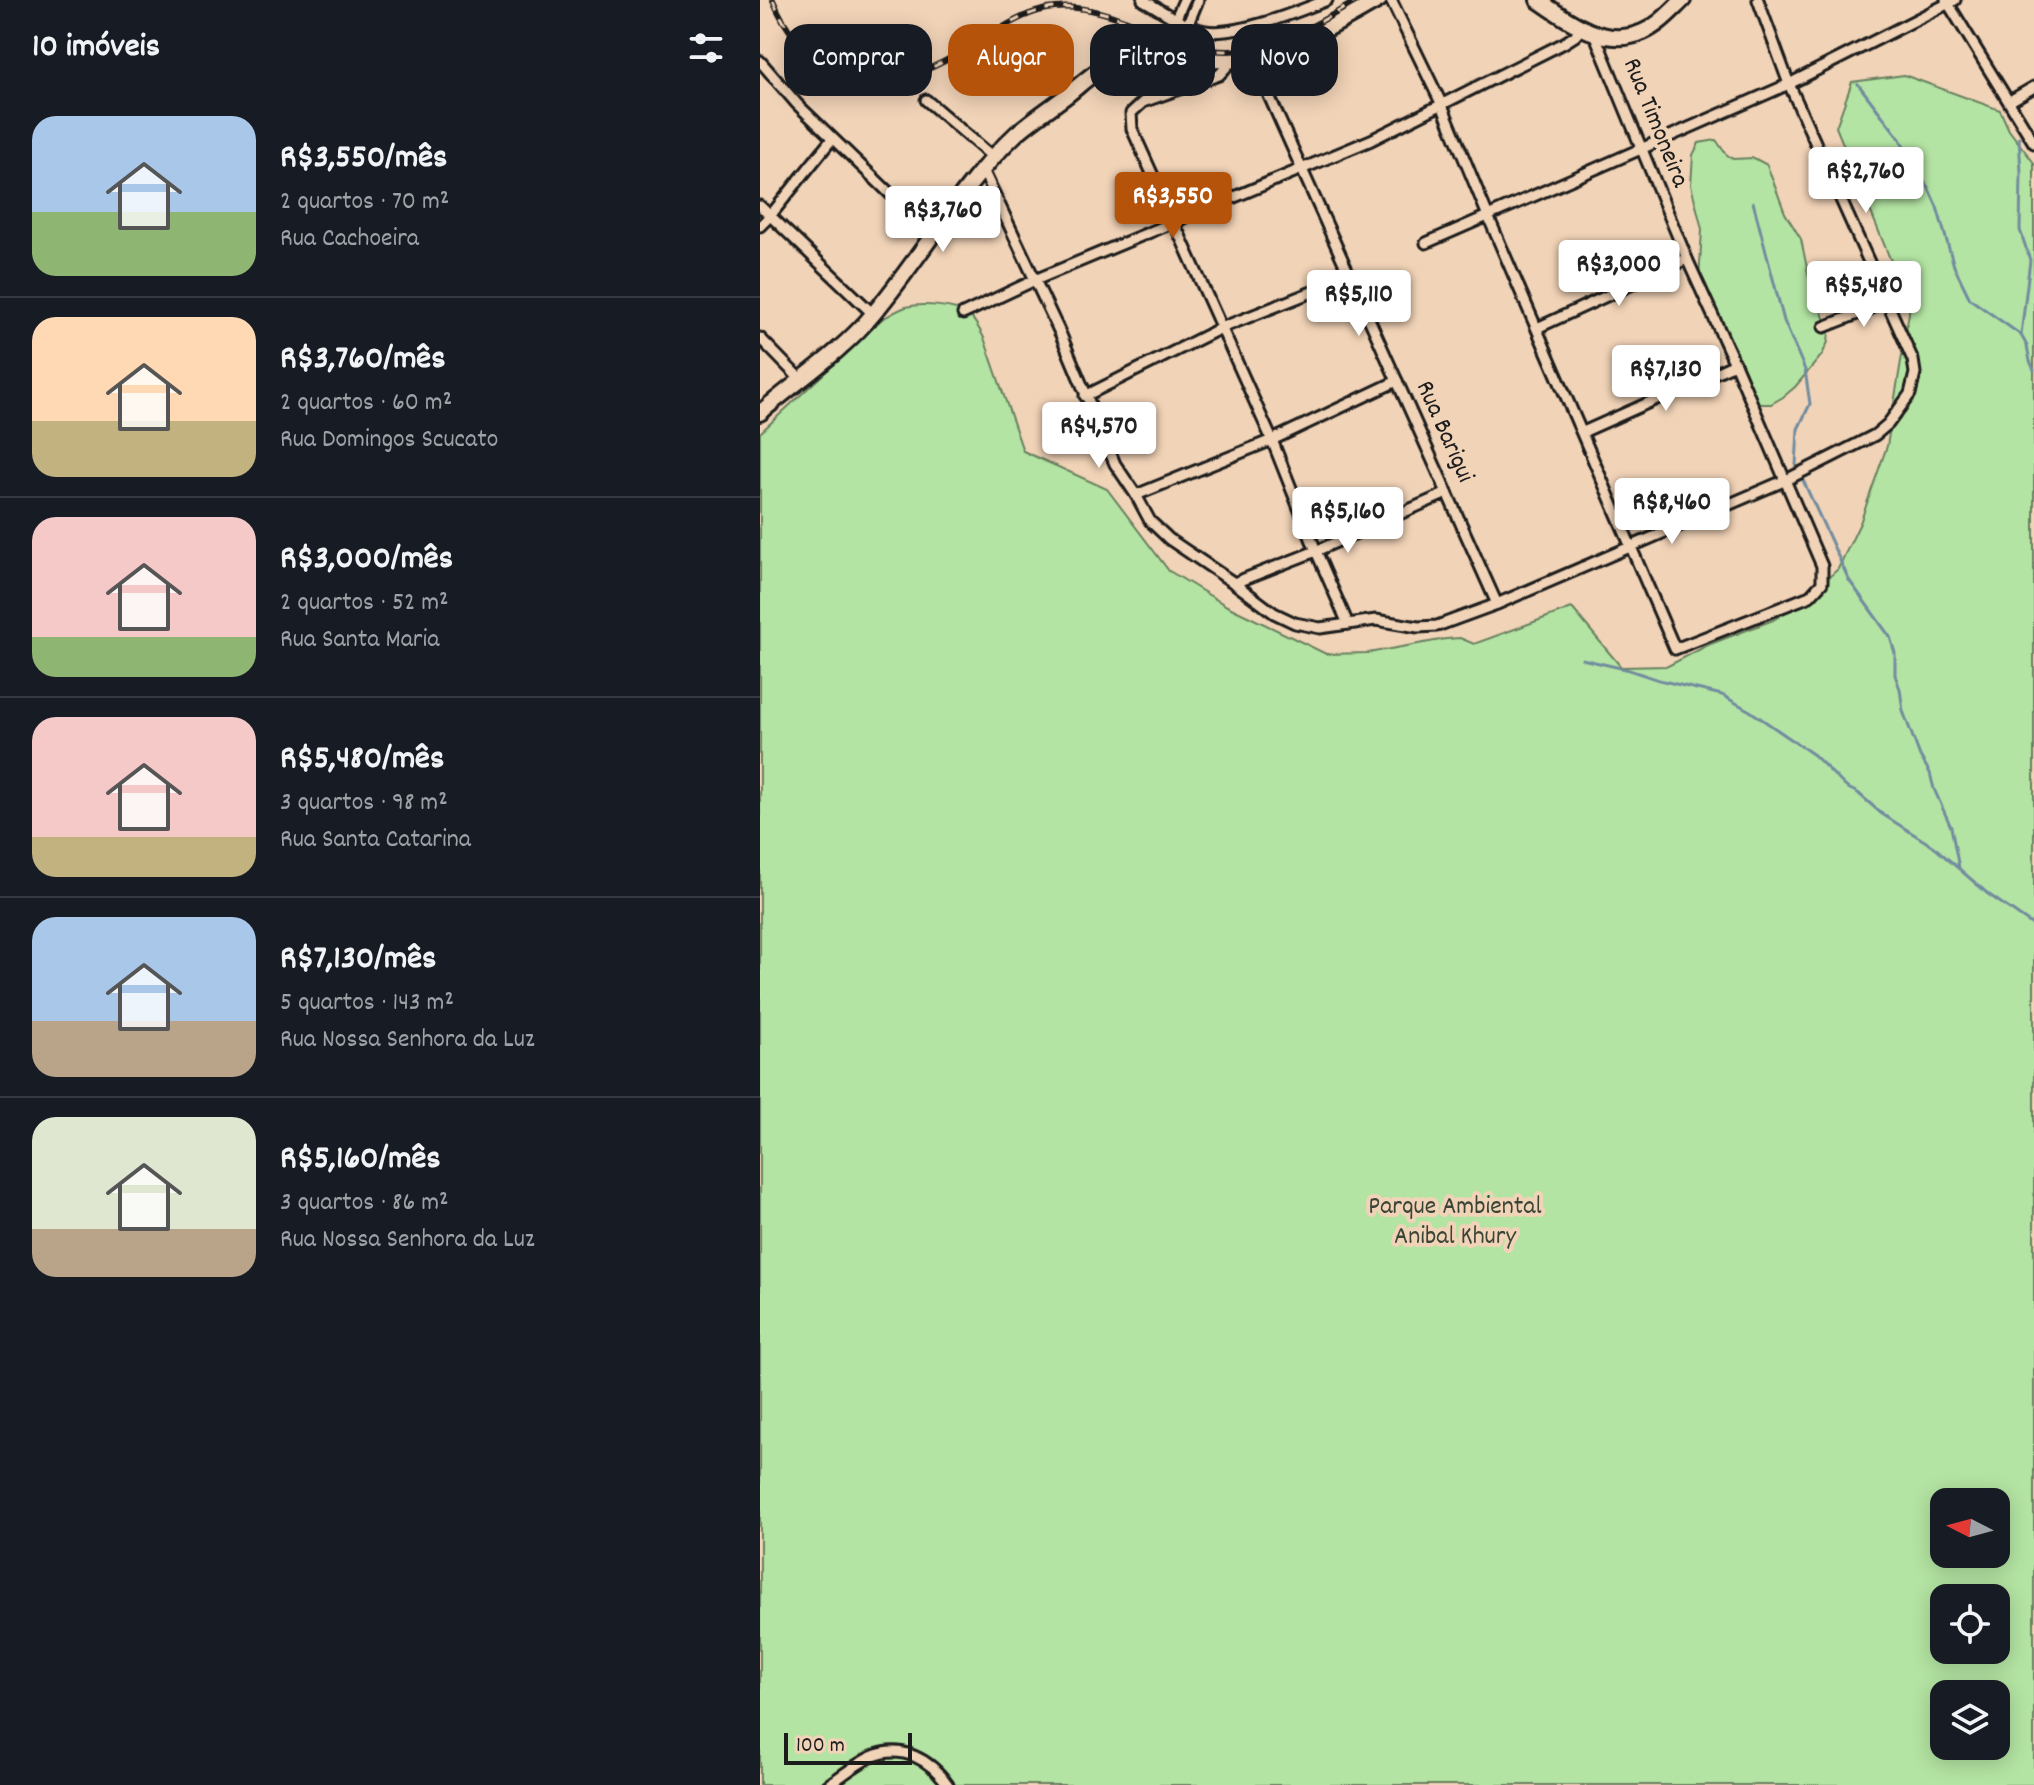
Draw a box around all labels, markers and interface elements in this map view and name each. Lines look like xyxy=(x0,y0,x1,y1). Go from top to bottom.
text: 10 imóveis xyxy=(32,24,160,73)
chip: Comprar xyxy=(784,24,932,96)
chip: Alugar xyxy=(948,24,1074,96)
chip: Filtros xyxy=(1090,24,1215,96)
chip: Novo xyxy=(1231,24,1338,96)
icon: filters xyxy=(684,26,728,70)
street label: Rua Timoneira xyxy=(1612,53,1698,194)
text: R$3,550/mês xyxy=(280,135,447,184)
pin: R$2,760 xyxy=(1792,147,1940,215)
icon: home xyxy=(96,148,192,244)
text: R$2,760 xyxy=(1826,154,1906,191)
pin: R$3,550 xyxy=(1099,172,1247,240)
text: R$3,550 xyxy=(1133,179,1213,216)
text: 2 quartos · 70 m² xyxy=(280,184,449,221)
pin: R$3,760 xyxy=(869,186,1017,254)
text: R$3,760 xyxy=(903,193,983,230)
text: Rua Cachoeira xyxy=(280,221,419,258)
pin: R$3,000 xyxy=(1545,240,1693,308)
text: R$3,000 xyxy=(1577,247,1661,284)
pin: R$5,480 xyxy=(1790,261,1938,329)
text: R$5,480 xyxy=(1825,268,1903,305)
pin: R$5,110 xyxy=(1285,270,1433,338)
text: R$5,110 xyxy=(1325,277,1393,314)
text: R$3,760/mês xyxy=(280,336,446,385)
pin: R$7,130 xyxy=(1592,345,1740,413)
icon: home xyxy=(96,349,192,445)
text: R$7,130 xyxy=(1630,352,1702,389)
street label: Rua Barigui xyxy=(1405,375,1483,489)
text: 2 quartos · 60 m² xyxy=(280,385,452,422)
pin: R$4,570 xyxy=(1025,402,1173,470)
text: R$4,570 xyxy=(1060,409,1138,446)
text: Rua Domingos Scucato xyxy=(280,422,498,459)
pin: R$8,460 xyxy=(1598,478,1746,546)
text: R$8,460 xyxy=(1633,485,1711,522)
pin: R$5,160 xyxy=(1274,487,1422,555)
text: R$5,160 xyxy=(1310,494,1386,531)
text: R$3,000/mês xyxy=(280,536,453,585)
icon: home xyxy=(96,549,192,645)
text: 2 quartos · 52 m² xyxy=(280,585,449,622)
text: Rua Santa Maria xyxy=(280,622,439,659)
text: R$5,480/mês xyxy=(280,736,444,785)
icon: home xyxy=(96,749,192,845)
text: 3 quartos · 98 m² xyxy=(280,785,448,822)
text: Rua Santa Catarina xyxy=(280,822,471,859)
text: R$7,130/mês xyxy=(280,936,436,985)
icon: home xyxy=(96,949,192,1045)
text: 5 quartos · 143 m² xyxy=(280,985,454,1022)
text: Rua Nossa Senhora da Luz xyxy=(280,1022,535,1059)
text: R$5,160/mês xyxy=(280,1136,441,1185)
icon: home xyxy=(96,1149,192,1245)
text: 3 quartos · 86 m² xyxy=(280,1185,449,1222)
park label: Parque Ambiental Anibal Khury xyxy=(1368,1189,1542,1256)
text: Rua Nossa Senhora da Luz xyxy=(280,1222,535,1259)
north arrow xyxy=(1930,1488,2010,1568)
map controls xyxy=(1930,1488,2010,1760)
button: locate xyxy=(1930,1584,2010,1664)
button: layers xyxy=(1930,1680,2010,1760)
scale bar xyxy=(784,1729,912,1765)
text: 100 m xyxy=(796,1731,845,1762)

